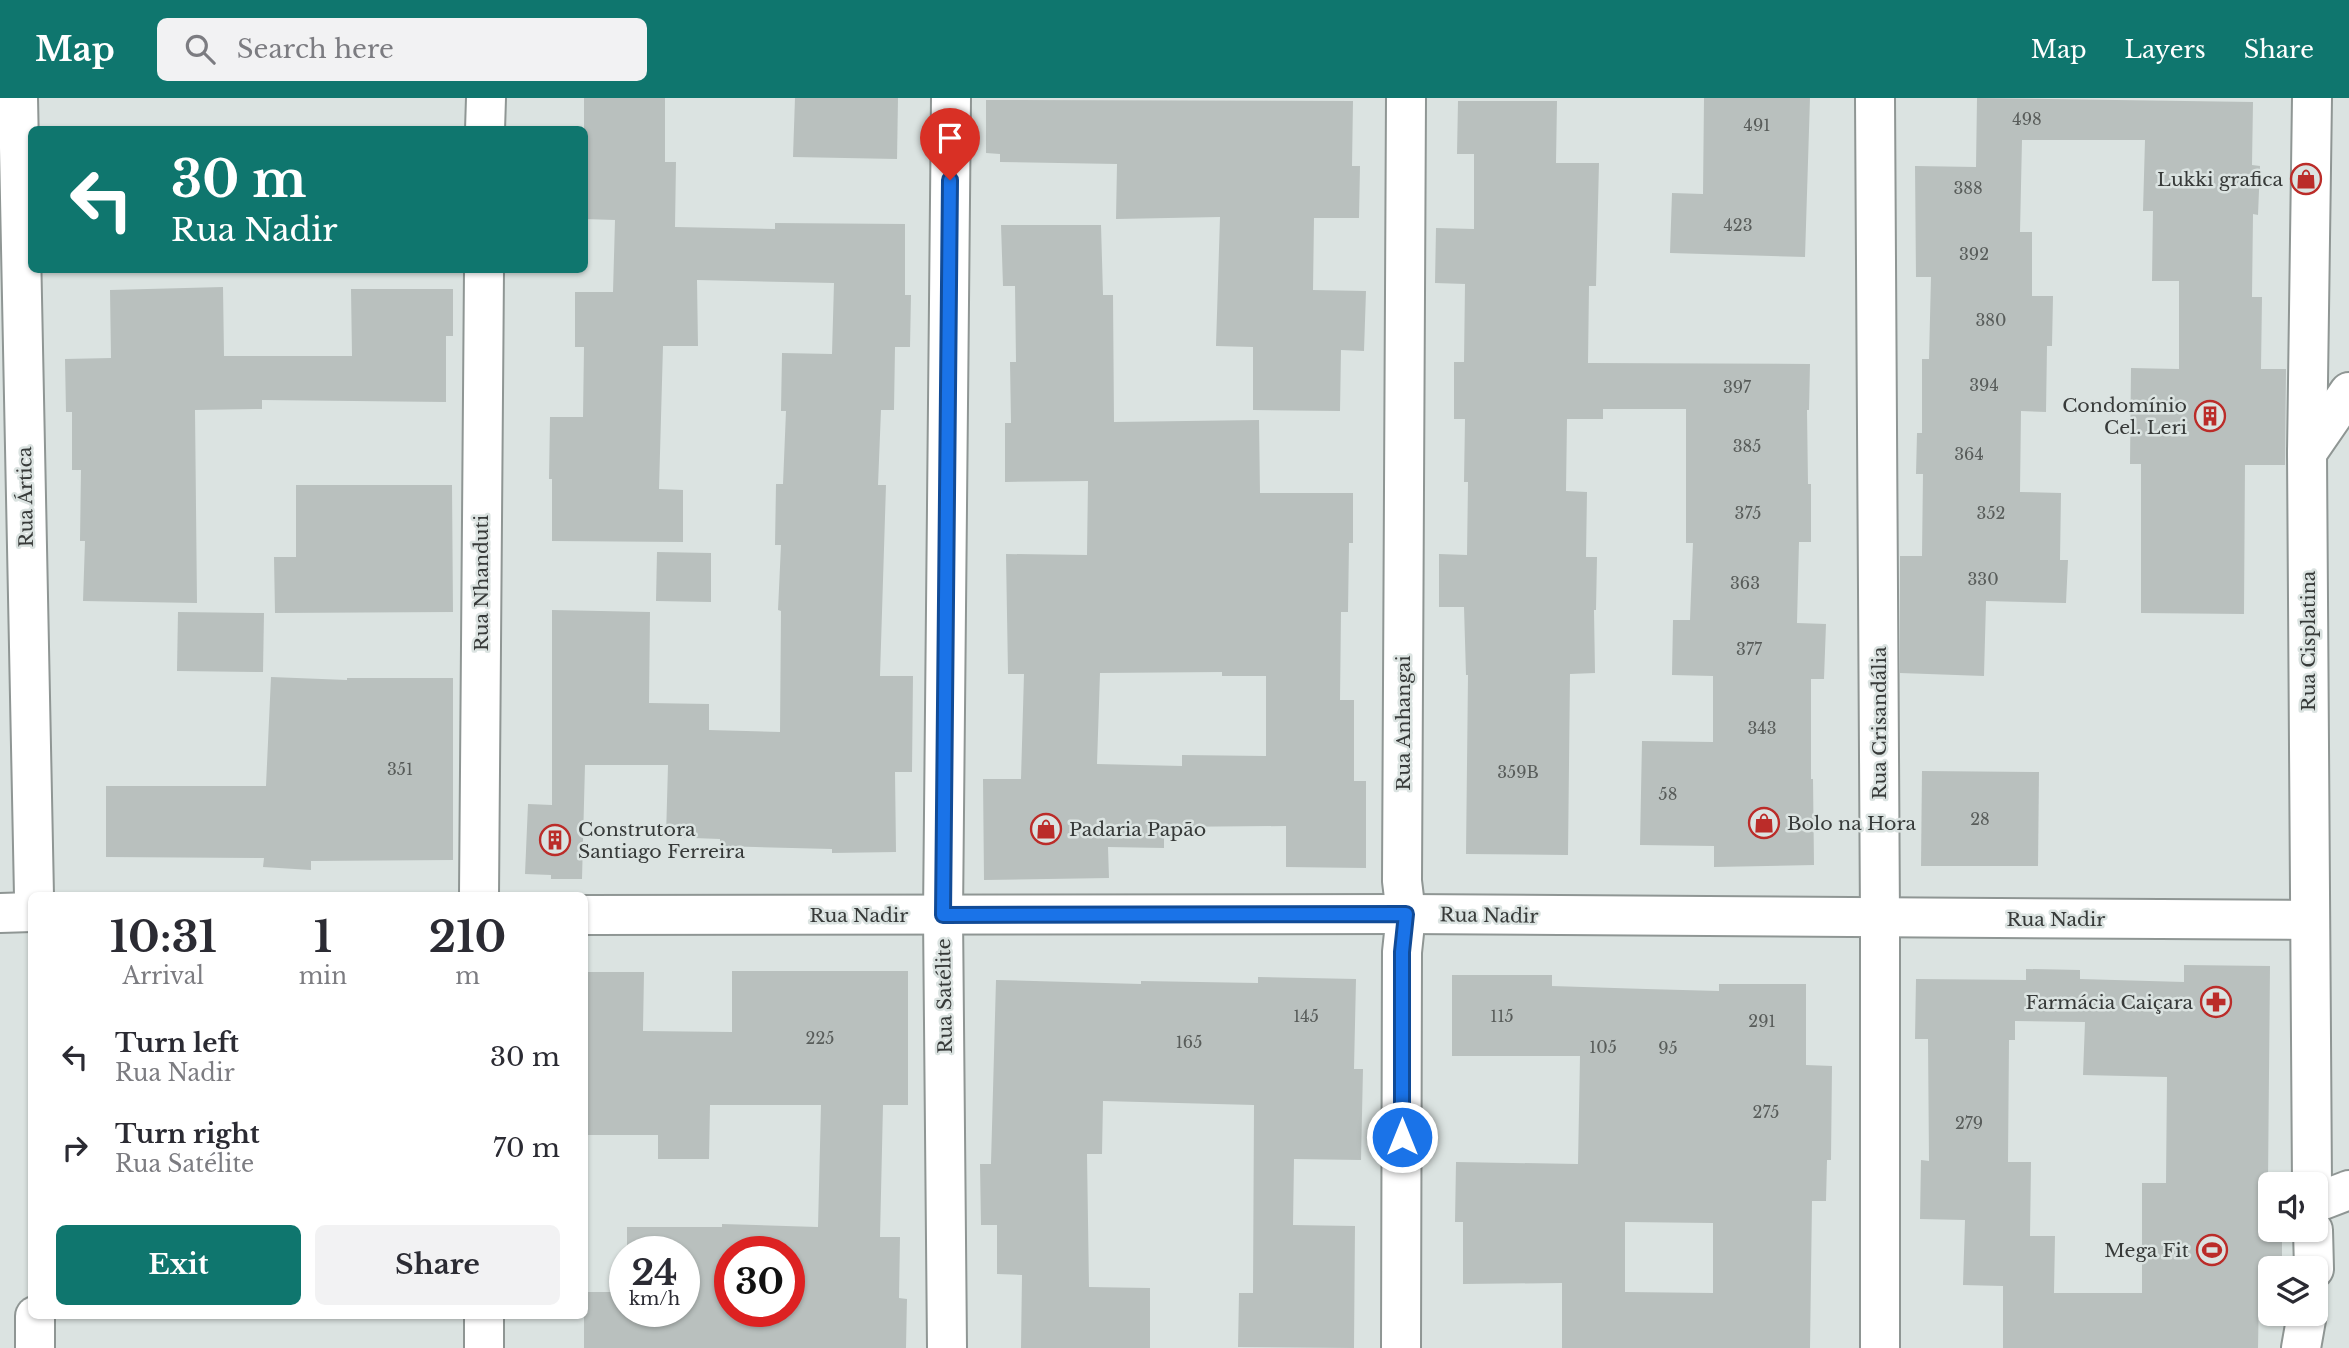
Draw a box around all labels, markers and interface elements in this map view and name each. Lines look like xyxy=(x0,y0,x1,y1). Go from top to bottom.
search box xyxy=(157,18,647,81)
text: Map xyxy=(35,29,115,70)
icon: search xyxy=(181,30,219,68)
text: Search here xyxy=(237,33,394,65)
text: Map xyxy=(2031,35,2087,64)
text: Layers xyxy=(2125,35,2206,64)
text: Share xyxy=(2244,35,2314,64)
pin xyxy=(920,108,980,180)
house number: 498 xyxy=(2012,109,2042,129)
house number: 491 xyxy=(1744,115,1770,135)
icon: arrive xyxy=(931,119,969,157)
text: 30 m xyxy=(171,149,306,210)
icon: left xyxy=(56,154,147,245)
shop icon: Lukki grafica xyxy=(2289,162,2323,196)
place label: Lukki grafica xyxy=(2157,168,2283,191)
house number: 388 xyxy=(1953,178,1983,198)
text: Rua Nadir xyxy=(171,210,337,250)
house number: 423 xyxy=(1723,215,1753,235)
house number: 392 xyxy=(1959,244,1989,264)
house number: 380 xyxy=(1976,310,2006,330)
house number: 394 xyxy=(1969,375,1999,395)
house number: 397 xyxy=(1723,377,1752,397)
place label: Condomínio Cel. Leri xyxy=(2062,394,2188,439)
building icon: Condomínio Cel. Leri xyxy=(2193,399,2227,433)
house number: 385 xyxy=(1733,436,1761,456)
house number: 364 xyxy=(1954,444,1984,464)
street label: Rua Ártica xyxy=(13,446,38,548)
house number: 375 xyxy=(1735,503,1761,523)
house number: 352 xyxy=(1977,503,2005,523)
street label: Rua Nhanduti xyxy=(470,514,493,651)
house number: 330 xyxy=(1967,569,1999,589)
street label: Rua Cisplatina xyxy=(2297,570,2320,711)
house number: 363 xyxy=(1730,573,1760,593)
house number: 377 xyxy=(1736,639,1763,659)
street label: Rua Crisandália xyxy=(1868,646,1891,800)
street label: Rua Anhangai xyxy=(1392,655,1415,791)
house number: 343 xyxy=(1747,718,1777,738)
house number: 351 xyxy=(387,759,413,779)
house number: 359B xyxy=(1497,762,1539,782)
house number: 58 xyxy=(1659,784,1677,804)
shop icon: Bolo na Hora xyxy=(1747,806,1781,840)
house number: 28 xyxy=(1970,809,1990,829)
shop icon: Padaria Papão xyxy=(1029,812,1063,846)
place label: Bolo na Hora xyxy=(1787,812,1916,835)
place label: Construtora Santiago Ferreira xyxy=(578,818,745,863)
place label: Padaria Papão xyxy=(1069,818,1206,841)
building icon: Construtora Santiago Ferreira xyxy=(538,823,572,857)
street label: Rua Nadir xyxy=(1439,903,1539,928)
street label: Rua Nadir xyxy=(810,904,908,927)
street label: Rua Nadir xyxy=(2007,908,2105,931)
text: 10:31 xyxy=(110,911,217,963)
text: 1 xyxy=(314,911,332,963)
text: 210 xyxy=(429,911,506,963)
street label: Rua Satélite xyxy=(932,938,957,1054)
text: Arrival xyxy=(123,962,204,990)
text: min xyxy=(299,962,347,990)
text: m xyxy=(455,962,480,990)
pharmacy icon: Farmácia Caiçara xyxy=(2199,985,2233,1019)
place label: Farmácia Caiçara xyxy=(2025,991,2193,1014)
house number: 145 xyxy=(1293,1006,1319,1026)
house number: 115 xyxy=(1490,1006,1514,1026)
house number: 291 xyxy=(1748,1011,1776,1031)
text: Turn left xyxy=(115,1027,239,1059)
house number: 225 xyxy=(806,1028,834,1048)
house number: 165 xyxy=(1176,1032,1202,1052)
house number: 105 xyxy=(1589,1037,1617,1057)
icon: left xyxy=(56,1038,94,1076)
house number: 95 xyxy=(1658,1038,1678,1058)
text: 30 m xyxy=(490,1041,560,1073)
text: Rua Nadir xyxy=(115,1059,235,1087)
position arrow xyxy=(1365,1100,1439,1174)
house number: 275 xyxy=(1753,1102,1779,1122)
house number: 279 xyxy=(1955,1113,1983,1133)
text: Turn right xyxy=(115,1118,260,1150)
icon: right xyxy=(56,1129,94,1167)
text: 70 m xyxy=(493,1132,560,1164)
text: Rua Satélite xyxy=(115,1150,254,1178)
map controls xyxy=(2258,1172,2328,1326)
button: sound xyxy=(2258,1172,2328,1242)
button: Exit xyxy=(56,1225,301,1305)
button: Share xyxy=(315,1225,560,1305)
sports icon: Mega Fit xyxy=(2195,1233,2229,1267)
speed limit sign: 30 xyxy=(714,1236,805,1327)
place label: Mega Fit xyxy=(2104,1239,2190,1262)
text: 24 xyxy=(631,1251,678,1294)
button: layers xyxy=(2258,1256,2328,1326)
text: km/h xyxy=(629,1288,680,1310)

